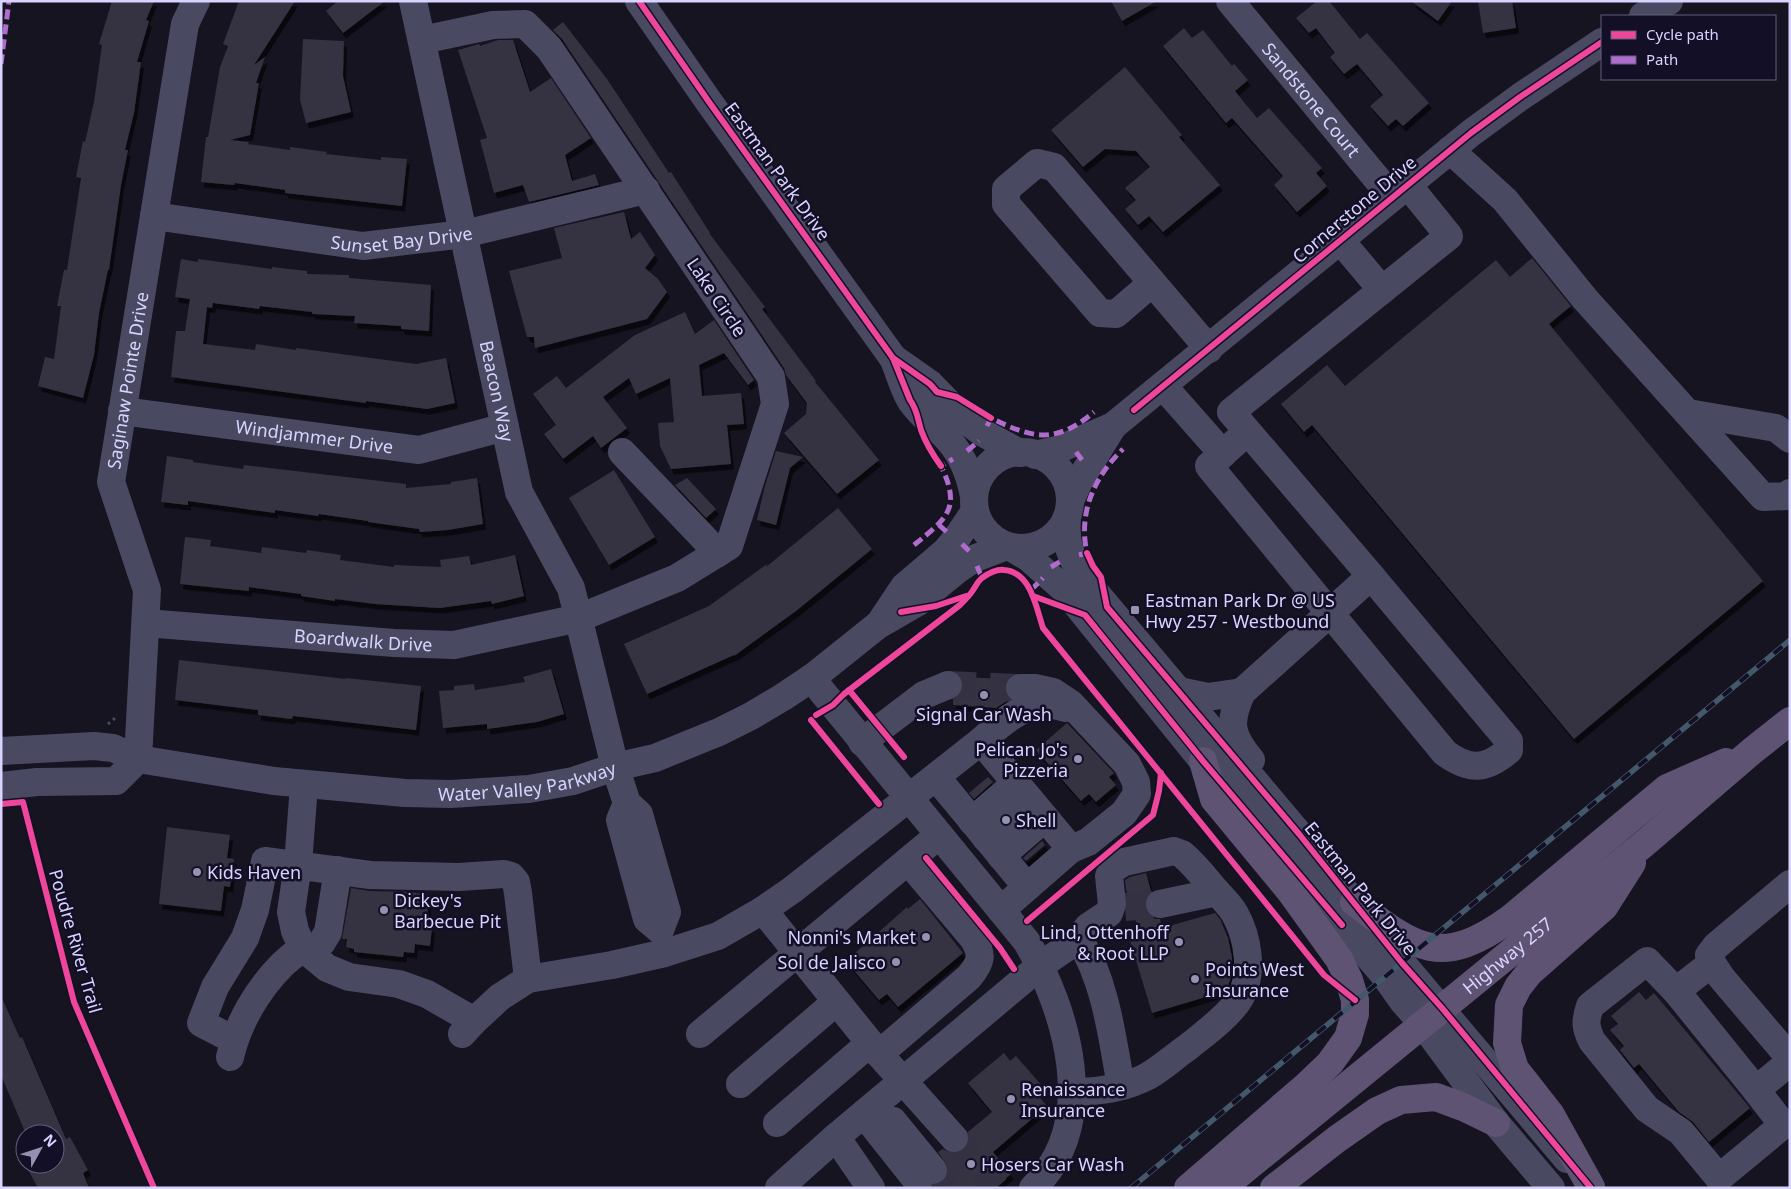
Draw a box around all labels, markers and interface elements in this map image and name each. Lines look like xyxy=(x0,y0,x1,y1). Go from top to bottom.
legend xyxy=(1601,15,1776,80)
text: Cycle path xyxy=(1646,24,1719,44)
street label: Sandstone Court xyxy=(1257,37,1366,162)
text: Path xyxy=(1646,49,1678,69)
street label: Eastman Park Drive xyxy=(720,97,836,245)
street label: Cornerstone Drive xyxy=(1287,150,1421,268)
street label: Sunset Bay Drive xyxy=(329,220,475,258)
street label: Lake Circle xyxy=(682,253,752,341)
street label: Saginaw Pointe Drive xyxy=(101,290,154,471)
street label: Beacon Way xyxy=(475,338,520,445)
street label: Windjammer Drive xyxy=(234,414,395,458)
place label: Eastman Park Dr @ US Hwy 257 - Westbound xyxy=(1145,588,1335,633)
marker: Eastman Park Dr @ US Hwy 257 - Westbound xyxy=(1129,604,1141,616)
street label: Boardwalk Drive xyxy=(293,623,433,656)
marker: Signal Car Wash xyxy=(978,689,990,701)
place label: Signal Car Wash xyxy=(916,702,1052,726)
place label: Pelican Jo's Pizzeria xyxy=(975,737,1068,782)
marker: Pelican Jo's Pizzeria xyxy=(1072,753,1084,765)
street label: Water Valley Parkway xyxy=(438,755,620,806)
place label: Shell xyxy=(1016,808,1056,832)
marker: Shell xyxy=(1000,814,1012,826)
street label: Eastman Park Drive xyxy=(1300,816,1422,960)
place label: Kids Haven xyxy=(207,860,301,884)
street label: Poudre River Trail xyxy=(44,866,108,1016)
marker: Kids Haven xyxy=(191,866,203,878)
place label: Dickey's Barbecue Pit xyxy=(394,888,502,933)
marker: Dickey's Barbecue Pit xyxy=(378,904,390,916)
street label: Highway 257 xyxy=(1457,912,1557,999)
place label: Lind, Ottenhoff & Root LLP xyxy=(1040,920,1171,965)
place label: Nonni's Market xyxy=(788,925,916,949)
marker: Nonni's Market xyxy=(920,931,932,943)
marker: Lind, Ottenhoff & Root LLP xyxy=(1173,936,1185,948)
place label: Sol de Jalisco xyxy=(778,950,886,974)
marker: Sol de Jalisco xyxy=(890,956,902,968)
place label: Points West Insurance xyxy=(1205,957,1305,1002)
marker: Points West Insurance xyxy=(1189,973,1201,985)
place label: Renaissance Insurance xyxy=(1021,1077,1125,1122)
marker: Renaissance Insurance xyxy=(1005,1093,1017,1105)
north arrow xyxy=(15,1124,65,1174)
text: N xyxy=(39,1130,61,1151)
place label: Hosers Car Wash xyxy=(981,1152,1125,1176)
marker: Hosers Car Wash xyxy=(965,1158,977,1170)

